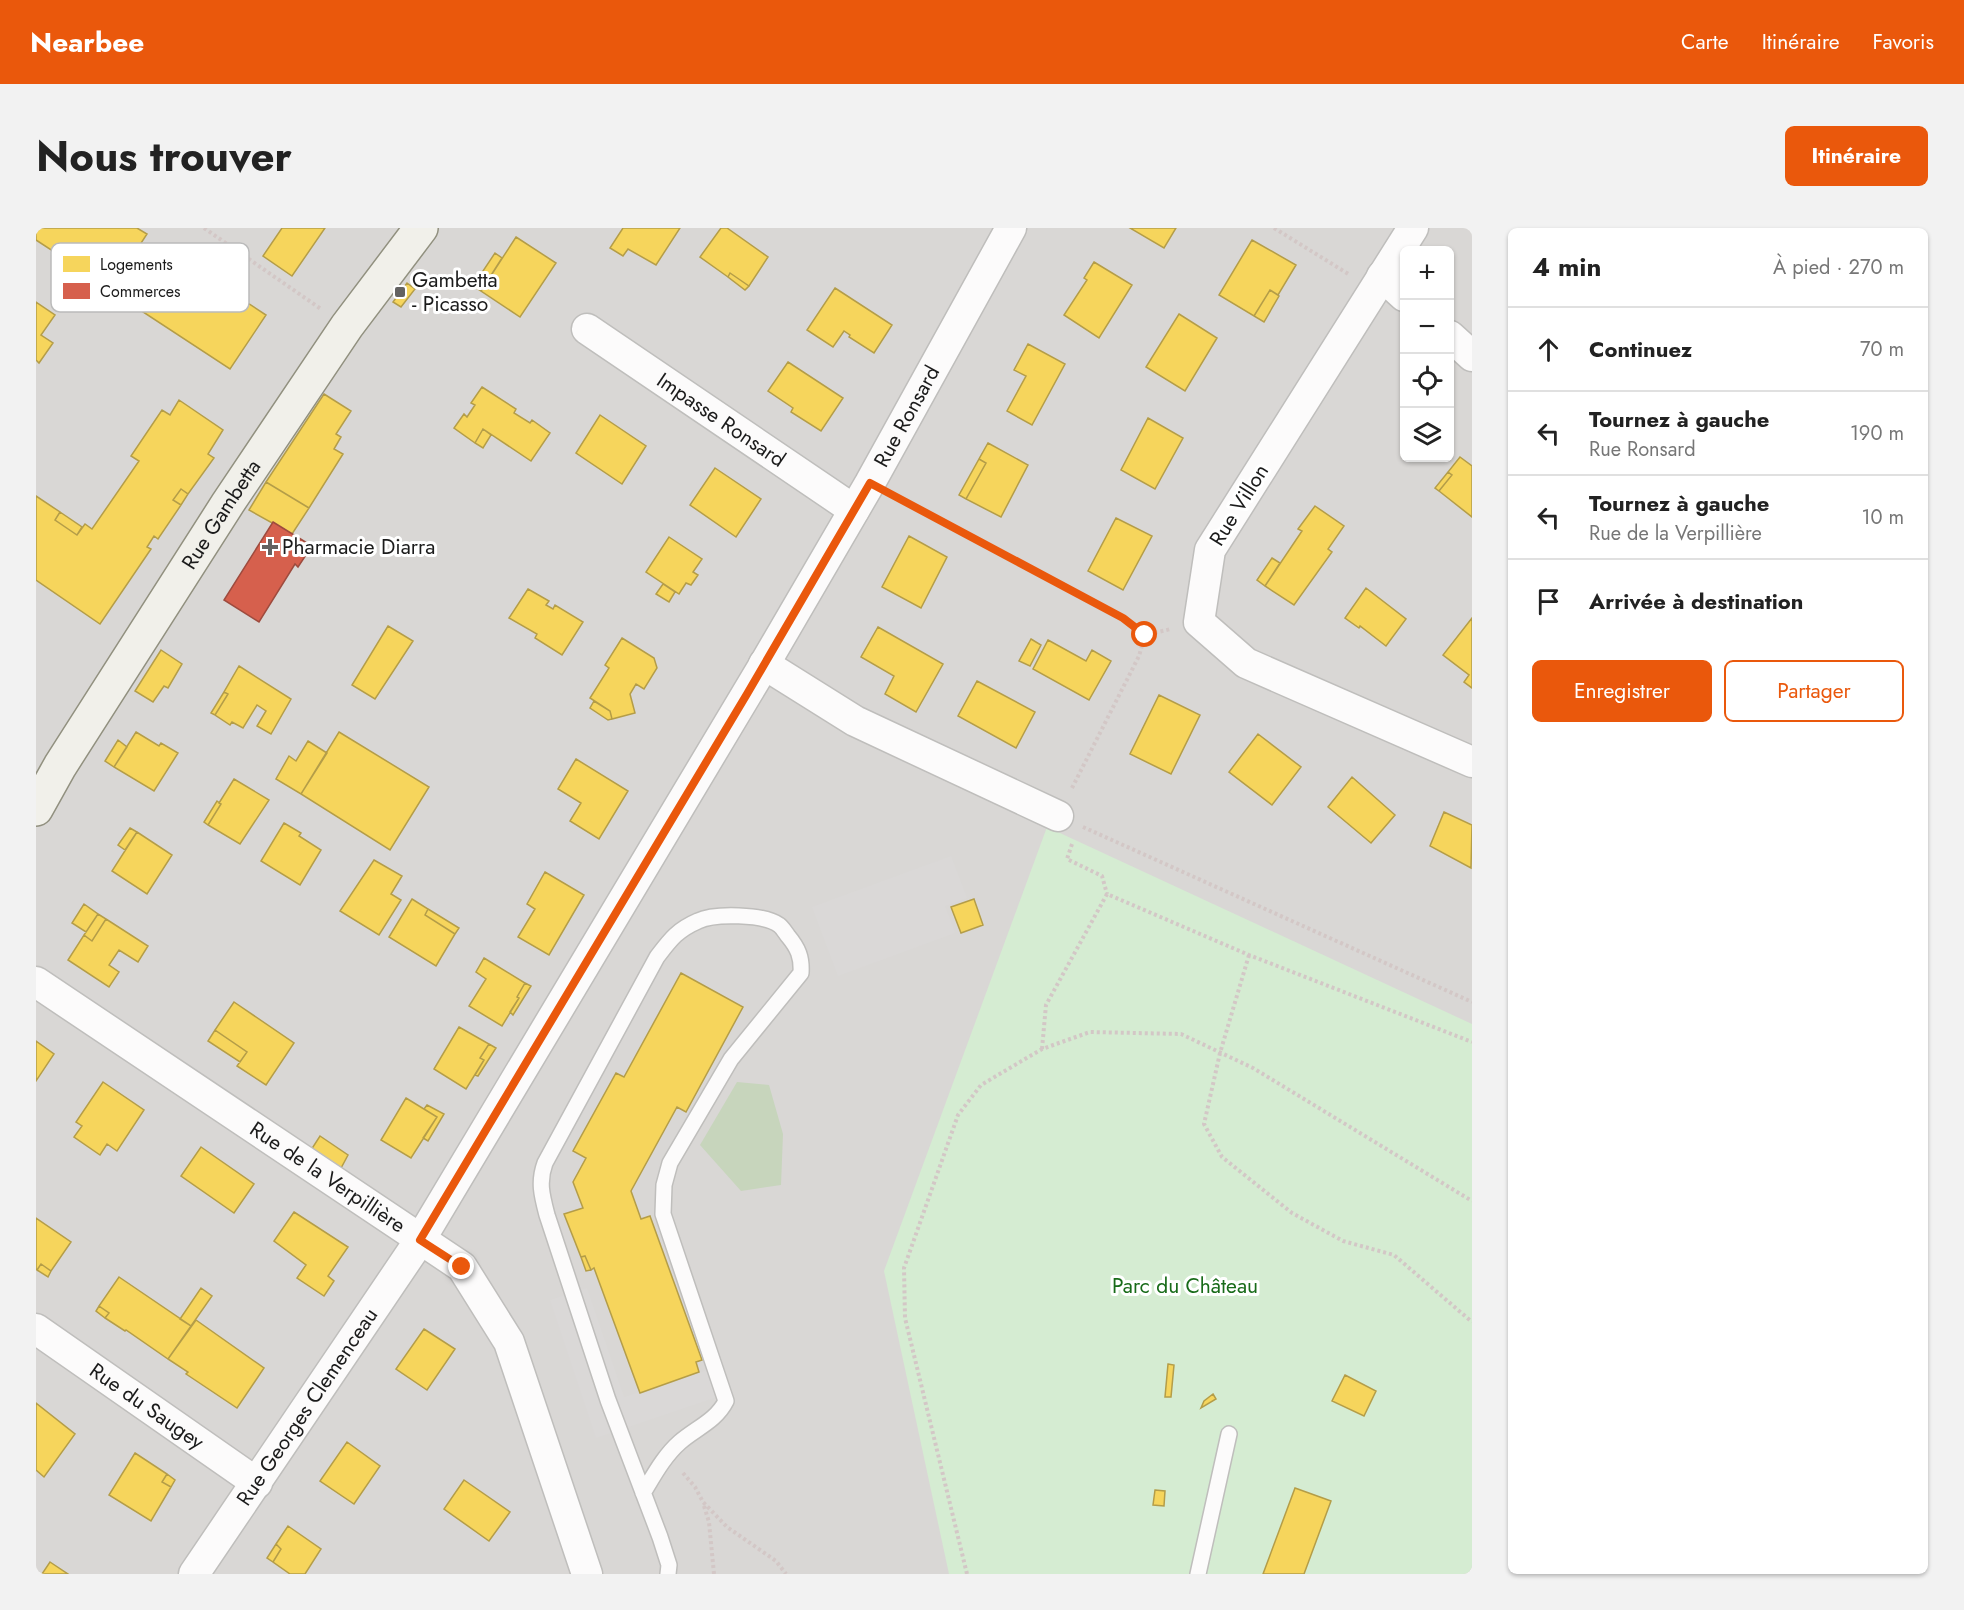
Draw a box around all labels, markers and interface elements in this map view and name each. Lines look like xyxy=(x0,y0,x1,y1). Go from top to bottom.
text: Nearbee xyxy=(30,22,144,63)
text: Carte xyxy=(1681,27,1729,57)
text: Itinéraire xyxy=(1762,27,1840,57)
text: Favoris xyxy=(1873,27,1934,57)
text: Nous trouver xyxy=(36,126,292,187)
button: Itinéraire xyxy=(1785,126,1928,186)
legend xyxy=(51,243,249,312)
map controls xyxy=(1400,246,1454,462)
button: + xyxy=(1400,246,1454,300)
text: 4 min xyxy=(1532,248,1601,286)
text: Logements xyxy=(100,253,173,276)
text: À pied · 270 m xyxy=(1773,253,1904,282)
place label: Gambetta - Picasso xyxy=(412,265,498,319)
text: Commerces xyxy=(100,280,180,303)
marker: Gambetta - Picasso xyxy=(393,285,407,299)
button: − xyxy=(1400,300,1454,354)
icon: ahead xyxy=(1532,333,1565,366)
text: Continuez xyxy=(1589,333,1692,365)
text: 70 m xyxy=(1860,335,1904,364)
button: locate xyxy=(1400,354,1454,408)
street label: Rue Ronsard xyxy=(867,360,947,473)
street label: Impasse Ronsard xyxy=(651,365,791,474)
text: Tournez à gauche xyxy=(1589,403,1769,435)
button: layers xyxy=(1400,408,1454,462)
icon: left xyxy=(1532,417,1565,450)
text: 190 m xyxy=(1850,419,1904,448)
text: Rue Ronsard xyxy=(1589,435,1696,464)
street label: Rue Gambetta xyxy=(174,454,268,575)
street label: Rue Villon xyxy=(1202,458,1276,552)
text: Tournez à gauche xyxy=(1589,487,1769,519)
icon: left xyxy=(1532,501,1565,534)
text: 10 m xyxy=(1861,503,1904,532)
text: Rue de la Verpillière xyxy=(1589,519,1762,548)
place label: Pharmacie Diarra xyxy=(282,532,435,562)
marker: Pharmacie Diarra xyxy=(263,540,277,554)
icon: arrive xyxy=(1532,585,1565,618)
text: Arrivée à destination xyxy=(1589,585,1803,617)
route start xyxy=(1131,621,1157,647)
button: Enregistrer xyxy=(1532,660,1712,722)
button: Partager xyxy=(1724,660,1904,722)
street label: Rue de la Verpillière xyxy=(244,1114,412,1240)
route end xyxy=(448,1253,474,1279)
park label: Parc du Château xyxy=(1112,1271,1258,1301)
street label: Rue Georges Clemenceau xyxy=(229,1302,385,1512)
street label: Rue du Saugey xyxy=(83,1356,211,1457)

